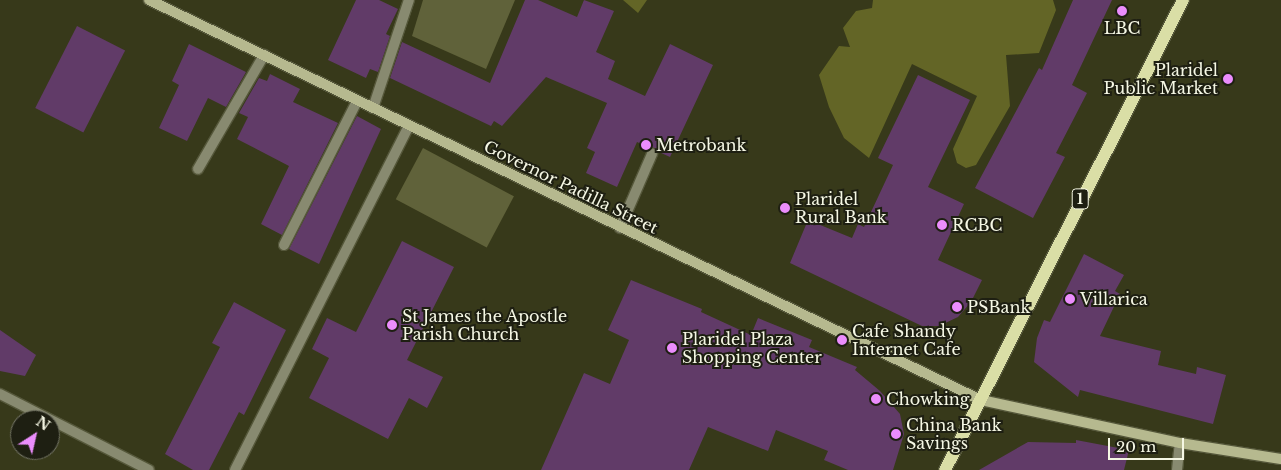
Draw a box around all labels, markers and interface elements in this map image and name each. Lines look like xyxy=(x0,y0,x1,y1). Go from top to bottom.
marker: LBC xyxy=(1116,5,1128,17)
place label: LBC xyxy=(1104,18,1140,38)
place label: Plaridel Public Market xyxy=(1104,60,1218,98)
marker: Plaridel Public Market xyxy=(1222,73,1234,85)
place label: Metrobank xyxy=(656,135,746,155)
street label: Governor Padilla Street xyxy=(481,136,661,238)
marker: Metrobank xyxy=(640,139,652,151)
road number: 1 xyxy=(1071,186,1089,212)
place label: Plaridel Rural Bank xyxy=(795,189,887,227)
marker: Plaridel Rural Bank xyxy=(779,202,791,214)
place label: RCBC xyxy=(952,215,1002,235)
marker: RCBC xyxy=(936,219,948,231)
place label: Villarica xyxy=(1080,289,1148,309)
marker: Villarica xyxy=(1064,293,1076,305)
place label: PSBank xyxy=(967,297,1030,317)
marker: PSBank xyxy=(951,301,963,313)
place label: St James the Apostle Parish Church xyxy=(402,306,568,344)
marker: St James the Apostle Parish Church xyxy=(386,319,398,331)
place label: Cafe Shandy Internet Cafe xyxy=(852,321,961,359)
place label: Plaridel Plaza Shopping Center xyxy=(682,329,822,367)
marker: Cafe Shandy Internet Cafe xyxy=(836,334,848,346)
marker: Plaridel Plaza Shopping Center xyxy=(666,342,678,354)
place label: Chowking xyxy=(886,389,969,409)
marker: Chowking xyxy=(870,393,882,405)
north arrow xyxy=(10,410,60,460)
text: N xyxy=(32,412,54,435)
place label: China Bank Savings xyxy=(906,415,1002,453)
marker: China Bank Savings xyxy=(890,428,902,440)
scale bar xyxy=(1111,428,1187,460)
text: 20 m xyxy=(1116,437,1156,456)

